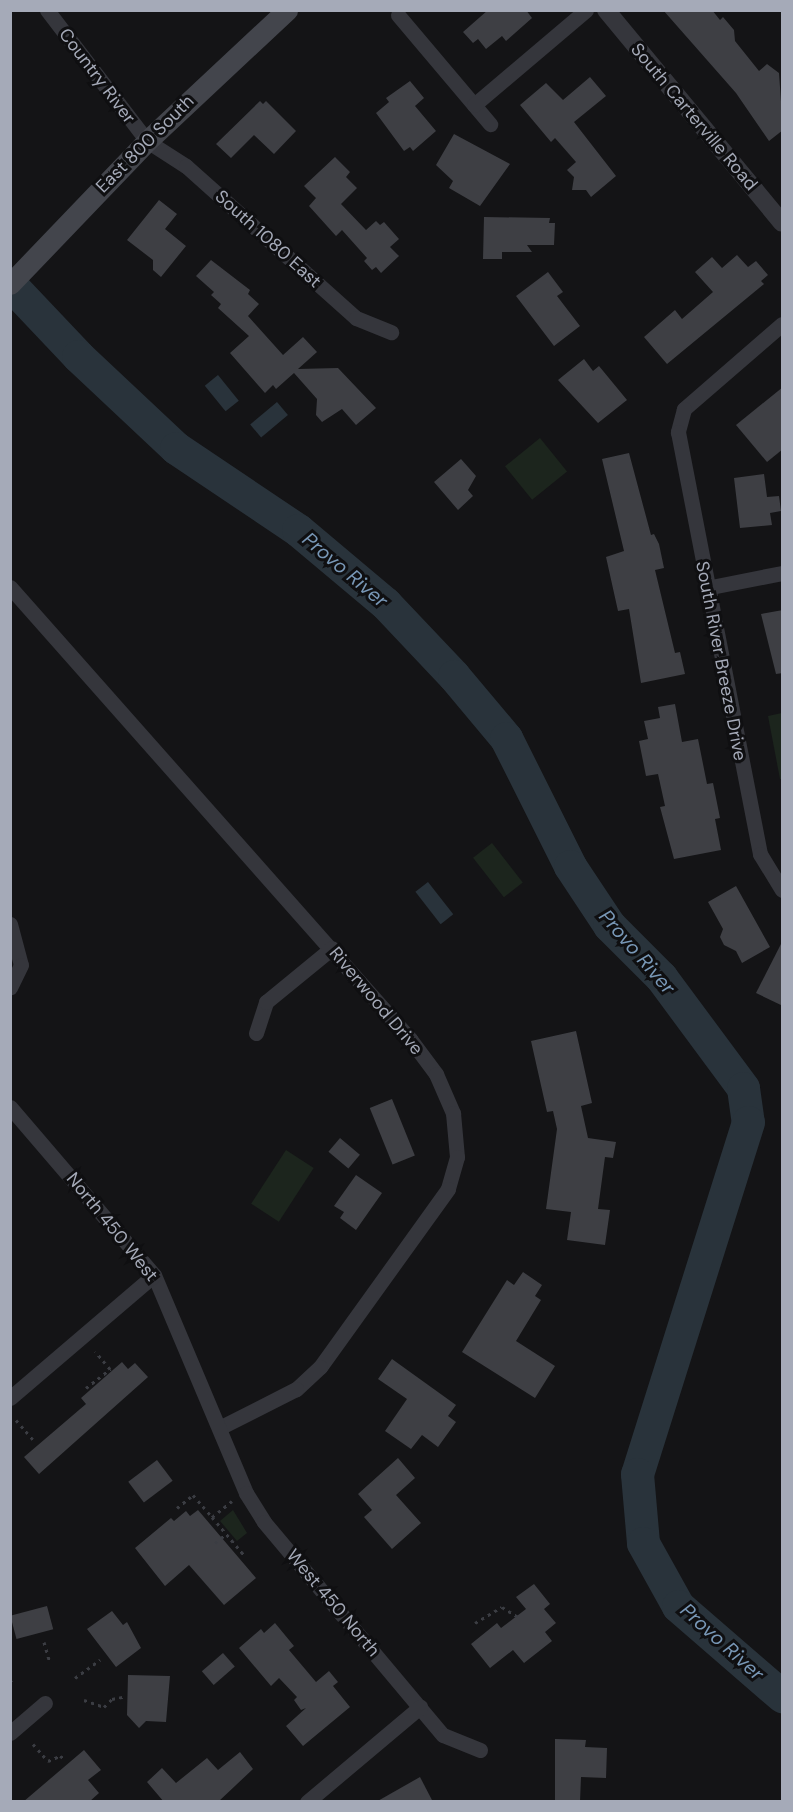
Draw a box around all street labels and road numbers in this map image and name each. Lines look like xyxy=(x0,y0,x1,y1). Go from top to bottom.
street label: Country River xyxy=(54,24,140,128)
street label: South Carterville Road xyxy=(626,39,762,195)
street label: East 800 South xyxy=(92,91,198,197)
street label: South 1080 East xyxy=(211,186,325,292)
street label: South River Breeze Drive xyxy=(691,559,751,763)
street label: Riverwood Drive xyxy=(325,943,427,1059)
street label: North 450 West xyxy=(62,1168,162,1286)
street label: West 450 North xyxy=(282,1545,384,1661)

